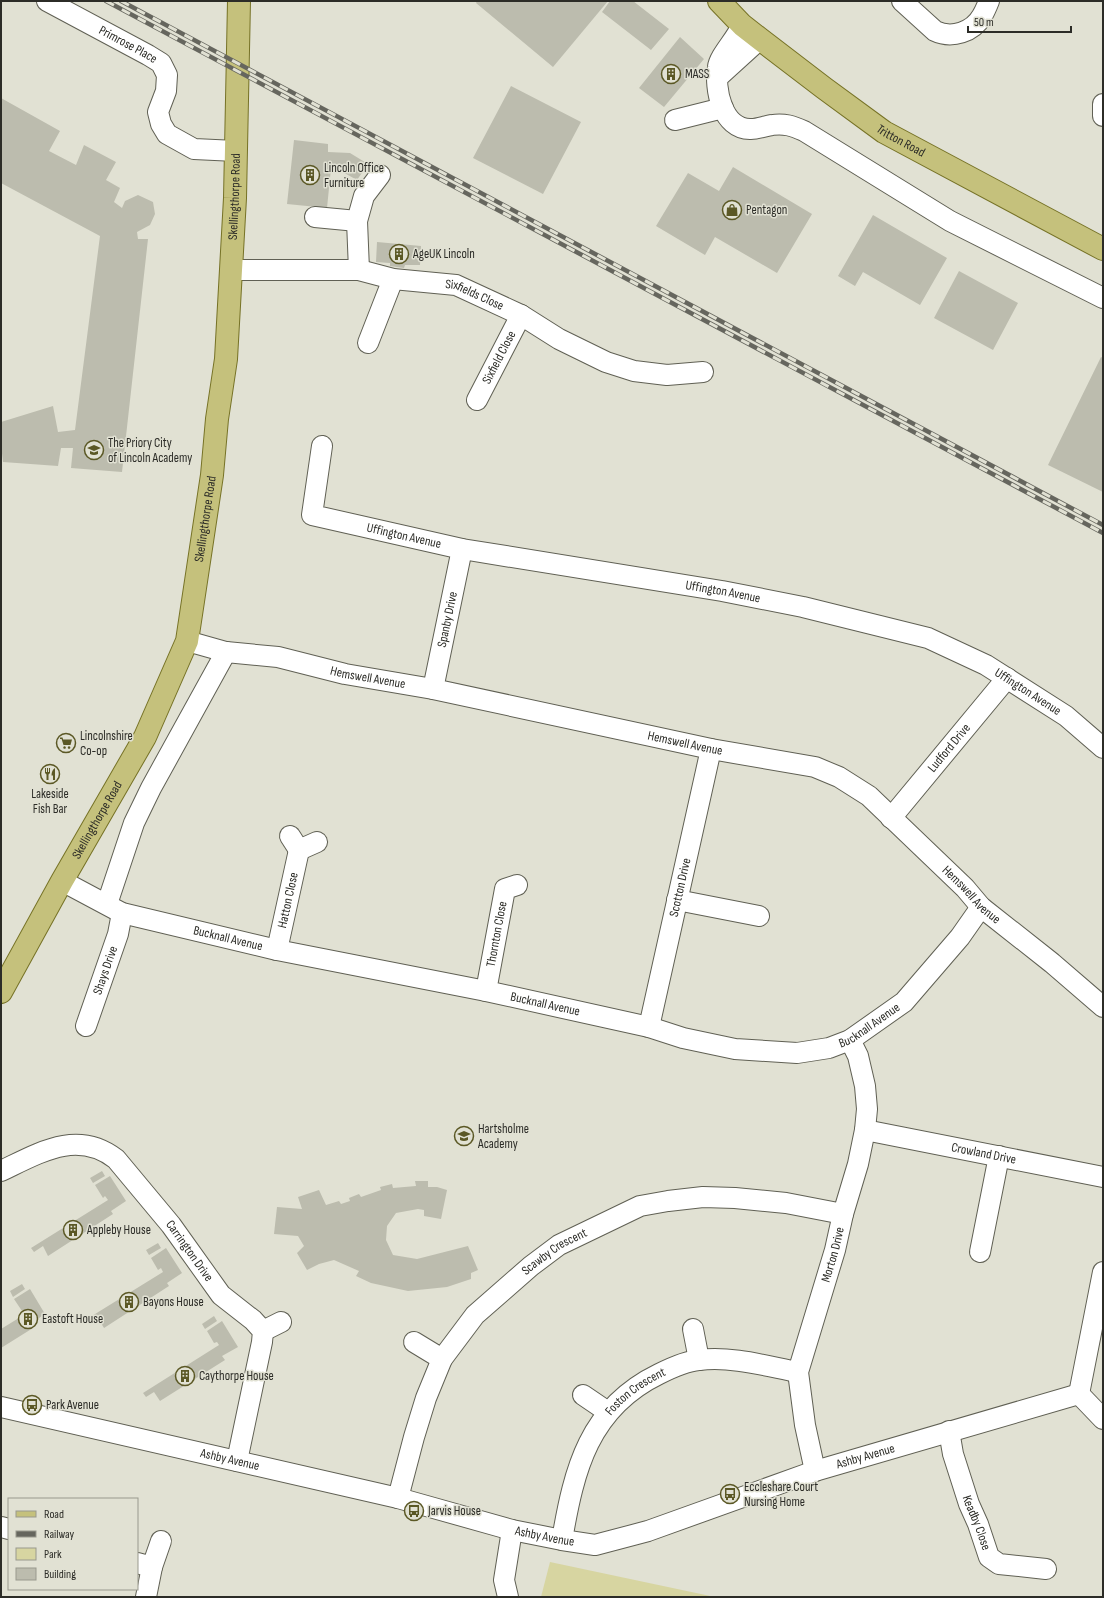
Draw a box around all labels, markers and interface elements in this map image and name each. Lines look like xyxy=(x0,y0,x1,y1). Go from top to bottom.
scale bar xyxy=(968,8,1071,34)
text: 50 m xyxy=(974,15,994,30)
street label: Primrose Place xyxy=(96,22,160,67)
building icon: MASS xyxy=(660,63,682,85)
place label: MASS xyxy=(685,66,710,82)
street label: Tritton Road xyxy=(873,121,928,160)
street label: Skellingthorpe Road xyxy=(225,153,244,241)
place label: Lincoln Office Furniture xyxy=(324,160,384,191)
building icon: Lincoln Office Furniture xyxy=(299,164,321,186)
shop icon: Pentagon xyxy=(721,199,743,221)
place label: Pentagon xyxy=(746,202,787,218)
building icon: AgeUK Lincoln xyxy=(388,243,410,265)
place label: AgeUK Lincoln xyxy=(412,246,475,262)
street label: Sixfields Close xyxy=(445,276,506,314)
street label: Sixfield Close xyxy=(479,328,519,387)
place label: The Priory City of Lincoln Academy xyxy=(108,435,192,466)
school or university icon: The Priory City of Lincoln Academy xyxy=(83,439,105,461)
street label: Skellingthorpe Road xyxy=(191,475,220,563)
street label: Uffington Avenue xyxy=(365,520,443,552)
street label: Uffington Avenue xyxy=(684,577,762,606)
street label: Spanby Drive xyxy=(434,590,461,649)
street label: Hemswell Avenue xyxy=(329,663,407,692)
street label: Uffington Avenue xyxy=(992,665,1064,719)
street label: Ludford Drive xyxy=(924,720,974,775)
place label: Lincolnshire Co-op xyxy=(80,728,133,759)
street label: Hemswell Avenue xyxy=(646,728,724,759)
supermarket icon: Lincolnshire Co-op xyxy=(55,732,77,754)
restaurant icon: Lakeside Fish Bar xyxy=(39,763,61,785)
street label: Skellingthorpe Road xyxy=(68,778,126,862)
place label: Lakeside Fish Bar xyxy=(31,786,69,817)
street label: Scotton Drive xyxy=(666,857,694,918)
street label: Hemswell Avenue xyxy=(939,862,1004,927)
street label: Hatton Close xyxy=(274,871,302,930)
street label: Thornton Close xyxy=(483,900,511,968)
street label: Bucknall Avenue xyxy=(192,922,264,954)
street label: Shays Drive xyxy=(90,944,121,997)
street label: Bucknall Avenue xyxy=(509,989,582,1020)
street label: Bucknall Avenue xyxy=(836,999,903,1052)
place label: Hartsholme Academy xyxy=(477,1121,529,1152)
school or university icon: Hartsholme Academy xyxy=(453,1125,475,1147)
street label: Crowland Drive xyxy=(950,1139,1017,1168)
street label: Carrington Drive xyxy=(162,1217,217,1285)
building icon: Appleby House xyxy=(62,1219,84,1241)
place label: Appleby House xyxy=(86,1222,151,1238)
street label: Scawby Crescent xyxy=(518,1225,590,1279)
street label: Morton Drive xyxy=(818,1225,848,1284)
building icon: Bayons House xyxy=(118,1291,140,1313)
place label: Bayons House xyxy=(143,1294,204,1310)
building icon: Eastoft House xyxy=(17,1308,39,1330)
place label: Eastoft House xyxy=(42,1311,103,1327)
street label: Foston Crescent xyxy=(602,1364,668,1419)
building icon: Caythorpe House xyxy=(174,1365,196,1387)
place label: Caythorpe House xyxy=(199,1368,274,1384)
bus stop icon: Park Avenue xyxy=(21,1394,43,1416)
place label: Park Avenue xyxy=(46,1397,99,1413)
street label: Ashby Avenue xyxy=(834,1440,897,1473)
street label: Ashby Avenue xyxy=(198,1445,261,1474)
place label: Eccleshare Court Nursing Home xyxy=(744,1479,818,1510)
bus stop icon: Eccleshare Court Nursing Home xyxy=(719,1483,741,1505)
street label: Keadby Close xyxy=(959,1493,994,1552)
legend xyxy=(8,1498,138,1590)
bus stop icon: Jarvis House xyxy=(403,1500,425,1522)
place label: Jarvis House xyxy=(427,1503,481,1519)
text: Road xyxy=(44,1507,64,1522)
street label: Ashby Avenue xyxy=(513,1523,575,1550)
text: Railway xyxy=(44,1527,75,1542)
text: Park xyxy=(44,1547,62,1562)
text: Building xyxy=(44,1567,76,1582)

